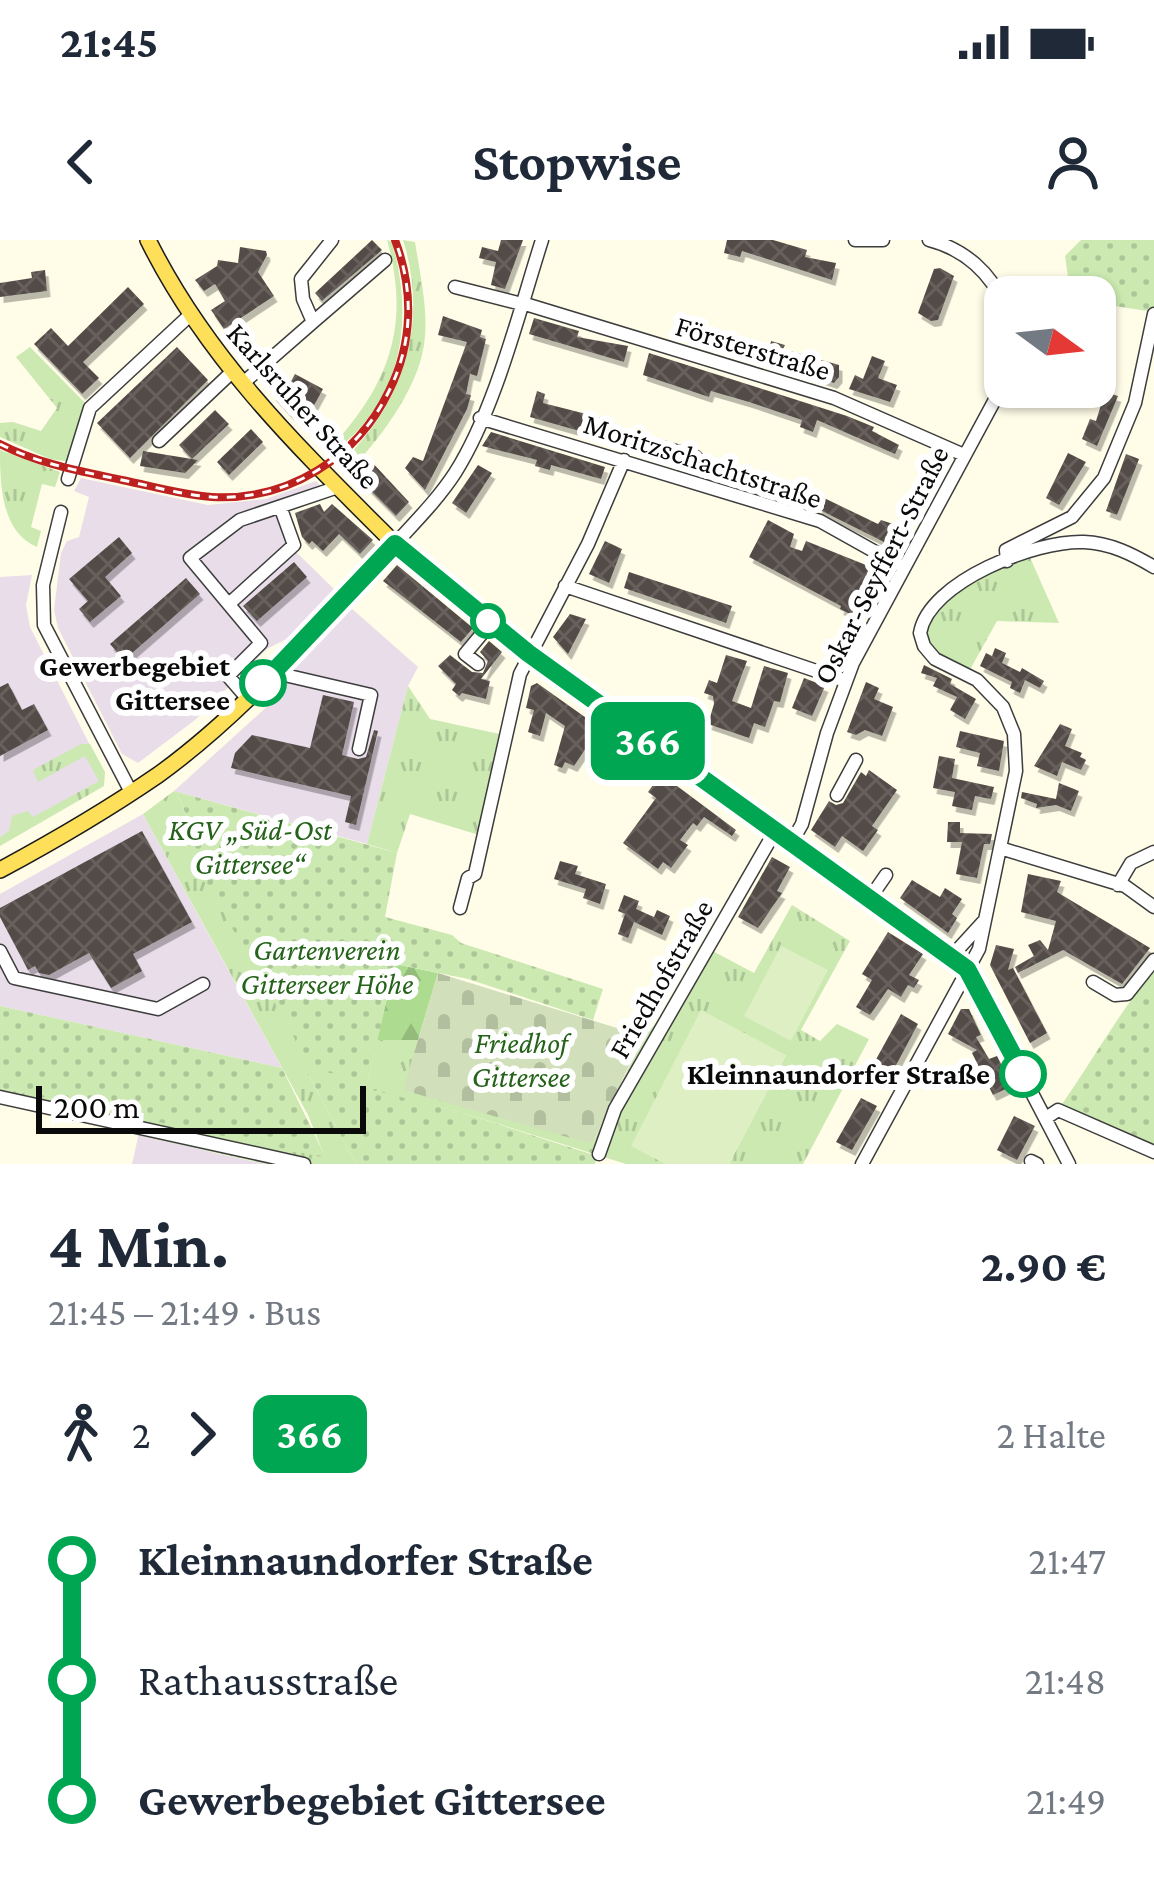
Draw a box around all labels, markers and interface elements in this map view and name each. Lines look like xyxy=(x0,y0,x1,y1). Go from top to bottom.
text: 21:45 xyxy=(60,17,158,67)
icon: back xyxy=(48,129,114,195)
icon: person xyxy=(1040,129,1106,195)
text: Stopwise xyxy=(472,132,682,192)
north arrow xyxy=(984,276,1116,408)
map controls xyxy=(984,276,1116,408)
street label: Försterstraße xyxy=(672,308,835,387)
street label: Karlsruher Straße xyxy=(221,316,386,495)
street label: Moritzschachtstraße xyxy=(580,406,826,515)
street label: Oskar-Seyffert-Straße xyxy=(806,440,956,690)
unlabelled marker xyxy=(472,605,504,637)
place label: Gewerbegebiet Gittersee xyxy=(39,649,230,716)
marker: Gewerbegebiet Gittersee xyxy=(241,661,285,705)
line badge: 366 xyxy=(579,702,717,780)
text: 366 xyxy=(615,717,681,764)
park label: KGV „Süd-Ost Gittersee“ xyxy=(168,813,333,880)
street label: Friedhofstraße xyxy=(602,894,719,1064)
park label: Gartenverein Gitterseer Höhe xyxy=(241,933,413,1000)
park label: Friedhof Gittersee xyxy=(472,1026,572,1093)
marker: Kleinnaundorfer Straße xyxy=(1001,1052,1045,1096)
place label: Kleinnaundorfer Straße xyxy=(687,1057,990,1090)
scale bar xyxy=(36,1080,366,1133)
text: 200 m xyxy=(54,1088,140,1125)
text: 4 Min. xyxy=(48,1208,229,1281)
text: 2.90 € xyxy=(981,1241,1106,1291)
text: 21:45 – 21:49 · Bus xyxy=(48,1290,321,1333)
icon: walk xyxy=(48,1401,114,1467)
icon: forward xyxy=(169,1401,235,1467)
text: 366 xyxy=(277,1410,343,1457)
text: 2 xyxy=(132,1413,151,1456)
text: 2 Halte xyxy=(996,1413,1106,1456)
text: Kleinnaundorfer Straße xyxy=(138,1535,593,1585)
text: 21:47 xyxy=(1029,1539,1106,1582)
text: Rathausstraße xyxy=(138,1655,398,1705)
text: 21:48 xyxy=(1025,1659,1106,1702)
text: Gewerbegebiet Gittersee xyxy=(138,1775,606,1825)
text: 21:49 xyxy=(1026,1779,1106,1822)

